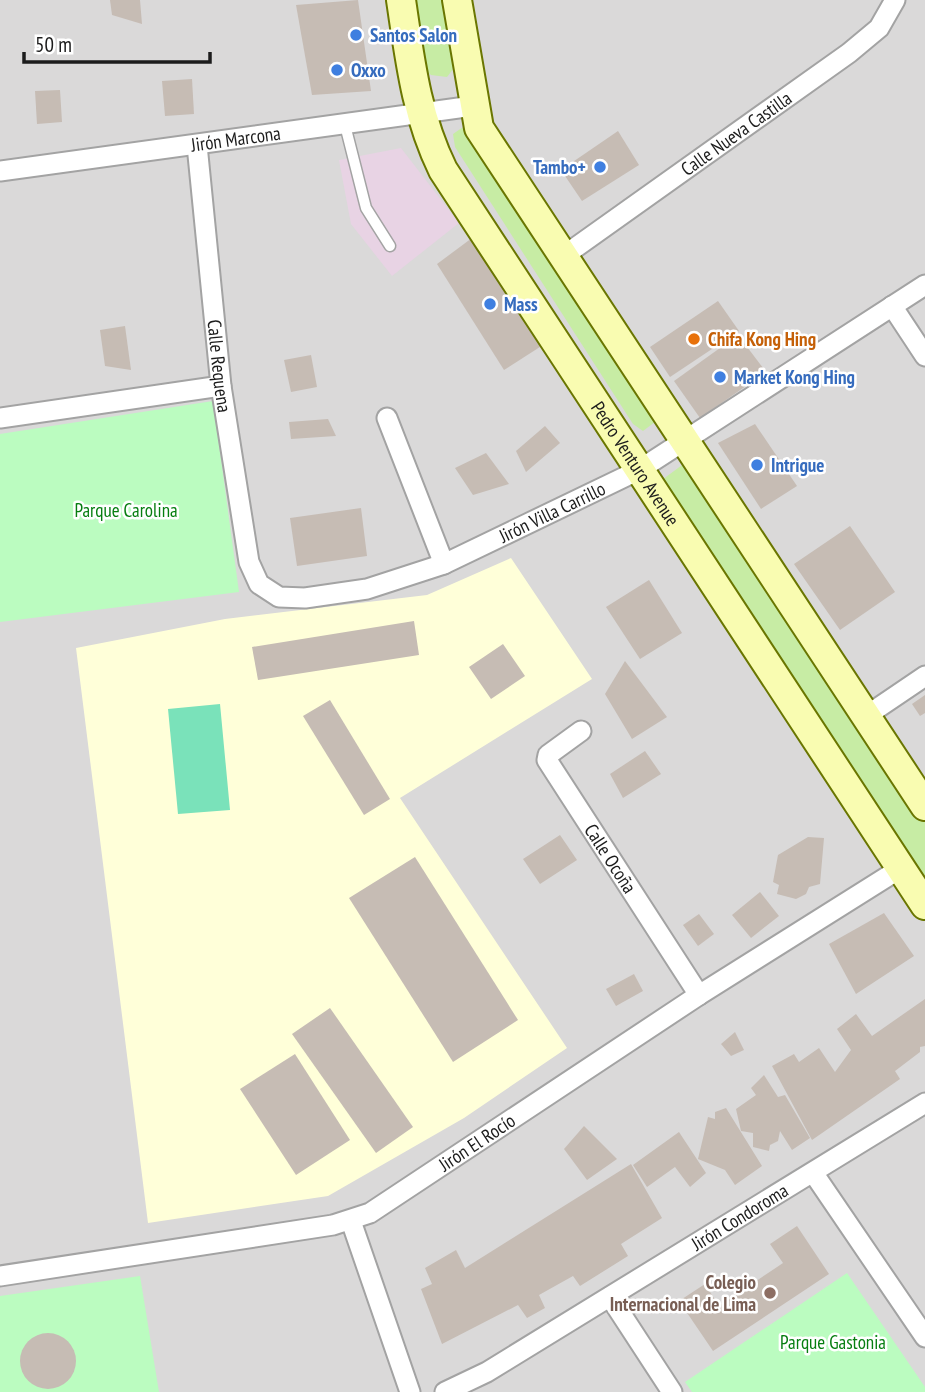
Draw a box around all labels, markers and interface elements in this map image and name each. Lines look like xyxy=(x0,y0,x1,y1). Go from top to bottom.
scale bar xyxy=(24,21,210,65)
place label: Santos Salon xyxy=(370,23,457,47)
marker: Santos Salon xyxy=(348,27,364,43)
text: 50 m xyxy=(35,31,72,58)
place label: Oxxo xyxy=(351,58,386,82)
marker: Oxxo xyxy=(329,62,345,78)
street label: Calle Nueva Castilla xyxy=(676,86,796,181)
street label: Jirón Marcona xyxy=(189,121,282,157)
place label: Tambo+ xyxy=(533,155,586,179)
marker: Tambo+ xyxy=(592,159,608,175)
place label: Mass xyxy=(504,292,538,316)
marker: Mass xyxy=(482,296,498,312)
street label: Calle Requena xyxy=(202,318,237,414)
place label: Chifa Kong Hing xyxy=(708,327,816,351)
marker: Chifa Kong Hing xyxy=(686,331,702,347)
place label: Market Kong Hing xyxy=(734,365,855,389)
marker: Market Kong Hing xyxy=(712,369,728,385)
street label: Pedro Venturo Avenue xyxy=(586,397,685,530)
place label: Intrigue xyxy=(771,453,824,477)
marker: Intrigue xyxy=(749,457,765,473)
street label: Jirón Villa Carrillo xyxy=(494,476,609,548)
park label: Parque Carolina xyxy=(74,498,178,522)
street label: Calle Ocoña xyxy=(579,819,642,898)
street label: Jirón El Rocío xyxy=(433,1108,520,1177)
street label: Jirón Condoroma xyxy=(686,1178,792,1256)
place label: Colegio Internacional de Lima xyxy=(610,1270,756,1316)
marker: Colegio Internacional de Lima xyxy=(762,1285,778,1301)
park label: Parque Gastonia xyxy=(780,1330,886,1354)

